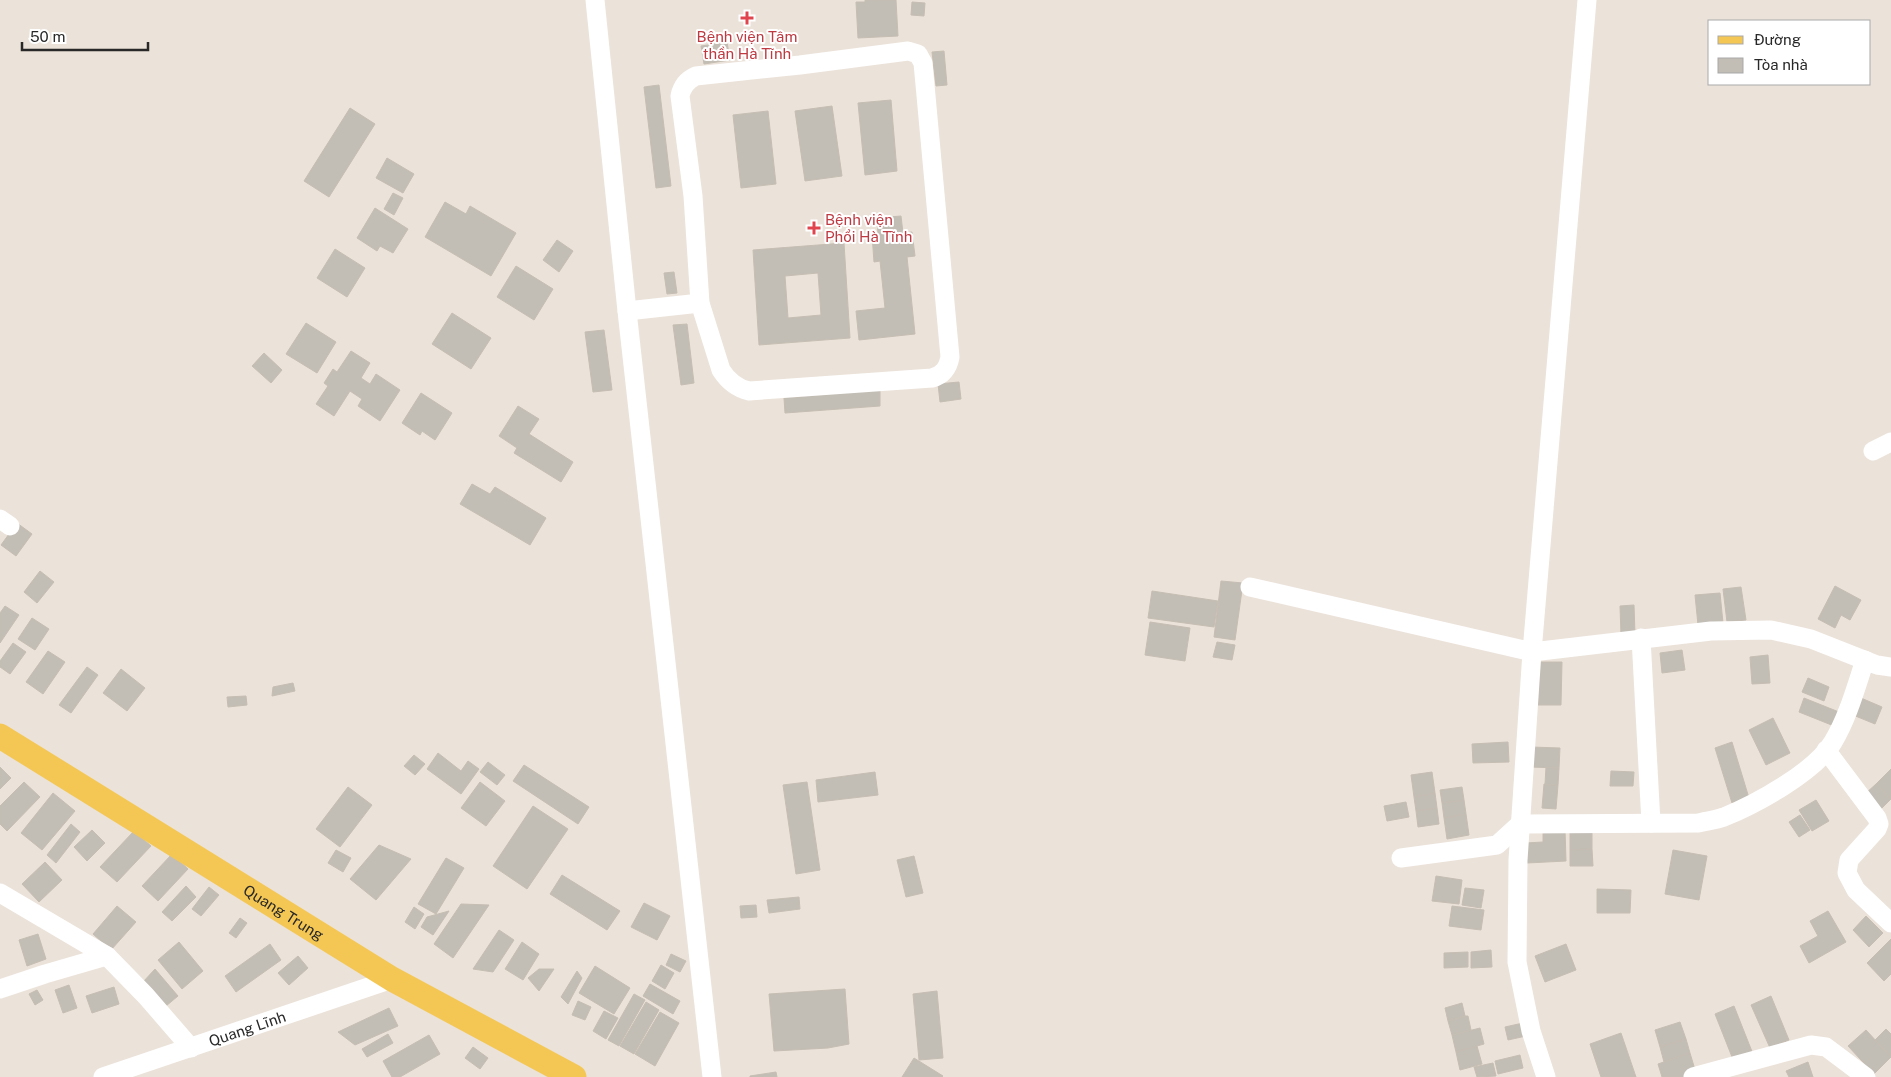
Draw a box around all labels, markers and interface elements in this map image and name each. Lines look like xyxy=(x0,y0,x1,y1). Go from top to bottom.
marker: Bệnh viện Tâm thần Hà Tĩnh xyxy=(740,11,754,25)
scale bar xyxy=(22,20,149,52)
legend xyxy=(1708,20,1871,85)
text: 50 m xyxy=(30,28,65,45)
place label: Bệnh viện Tâm thần Hà Tĩnh xyxy=(697,28,797,62)
text: Đường xyxy=(1754,31,1801,48)
text: Tòa nhà xyxy=(1754,56,1808,73)
place label: Bệnh viện Phổi Hà Tĩnh xyxy=(825,211,912,245)
marker: Bệnh viện Phổi Hà Tĩnh xyxy=(807,221,821,235)
street label: Quang Trung xyxy=(241,881,327,943)
street label: Quang Lĩnh xyxy=(206,1007,288,1049)

